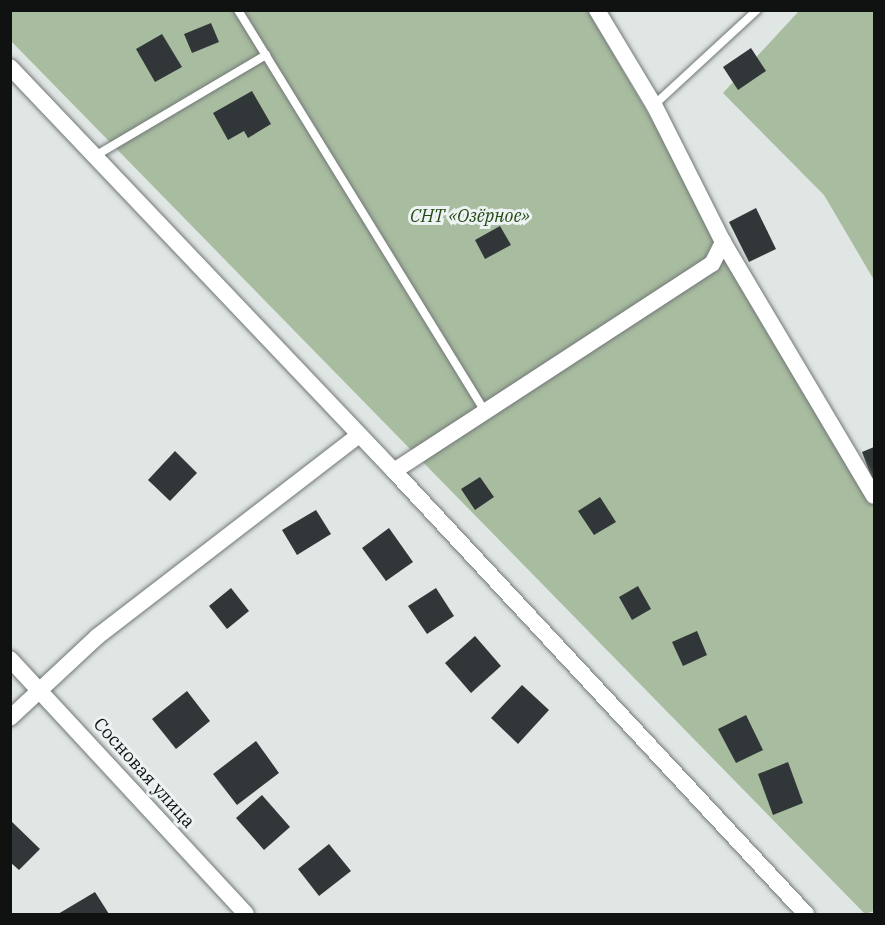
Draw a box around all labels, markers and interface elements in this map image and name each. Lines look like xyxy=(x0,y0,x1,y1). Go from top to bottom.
park label: СНТ «Озёрное» xyxy=(410,205,530,227)
street label: Сосновая улица xyxy=(89,713,199,833)

